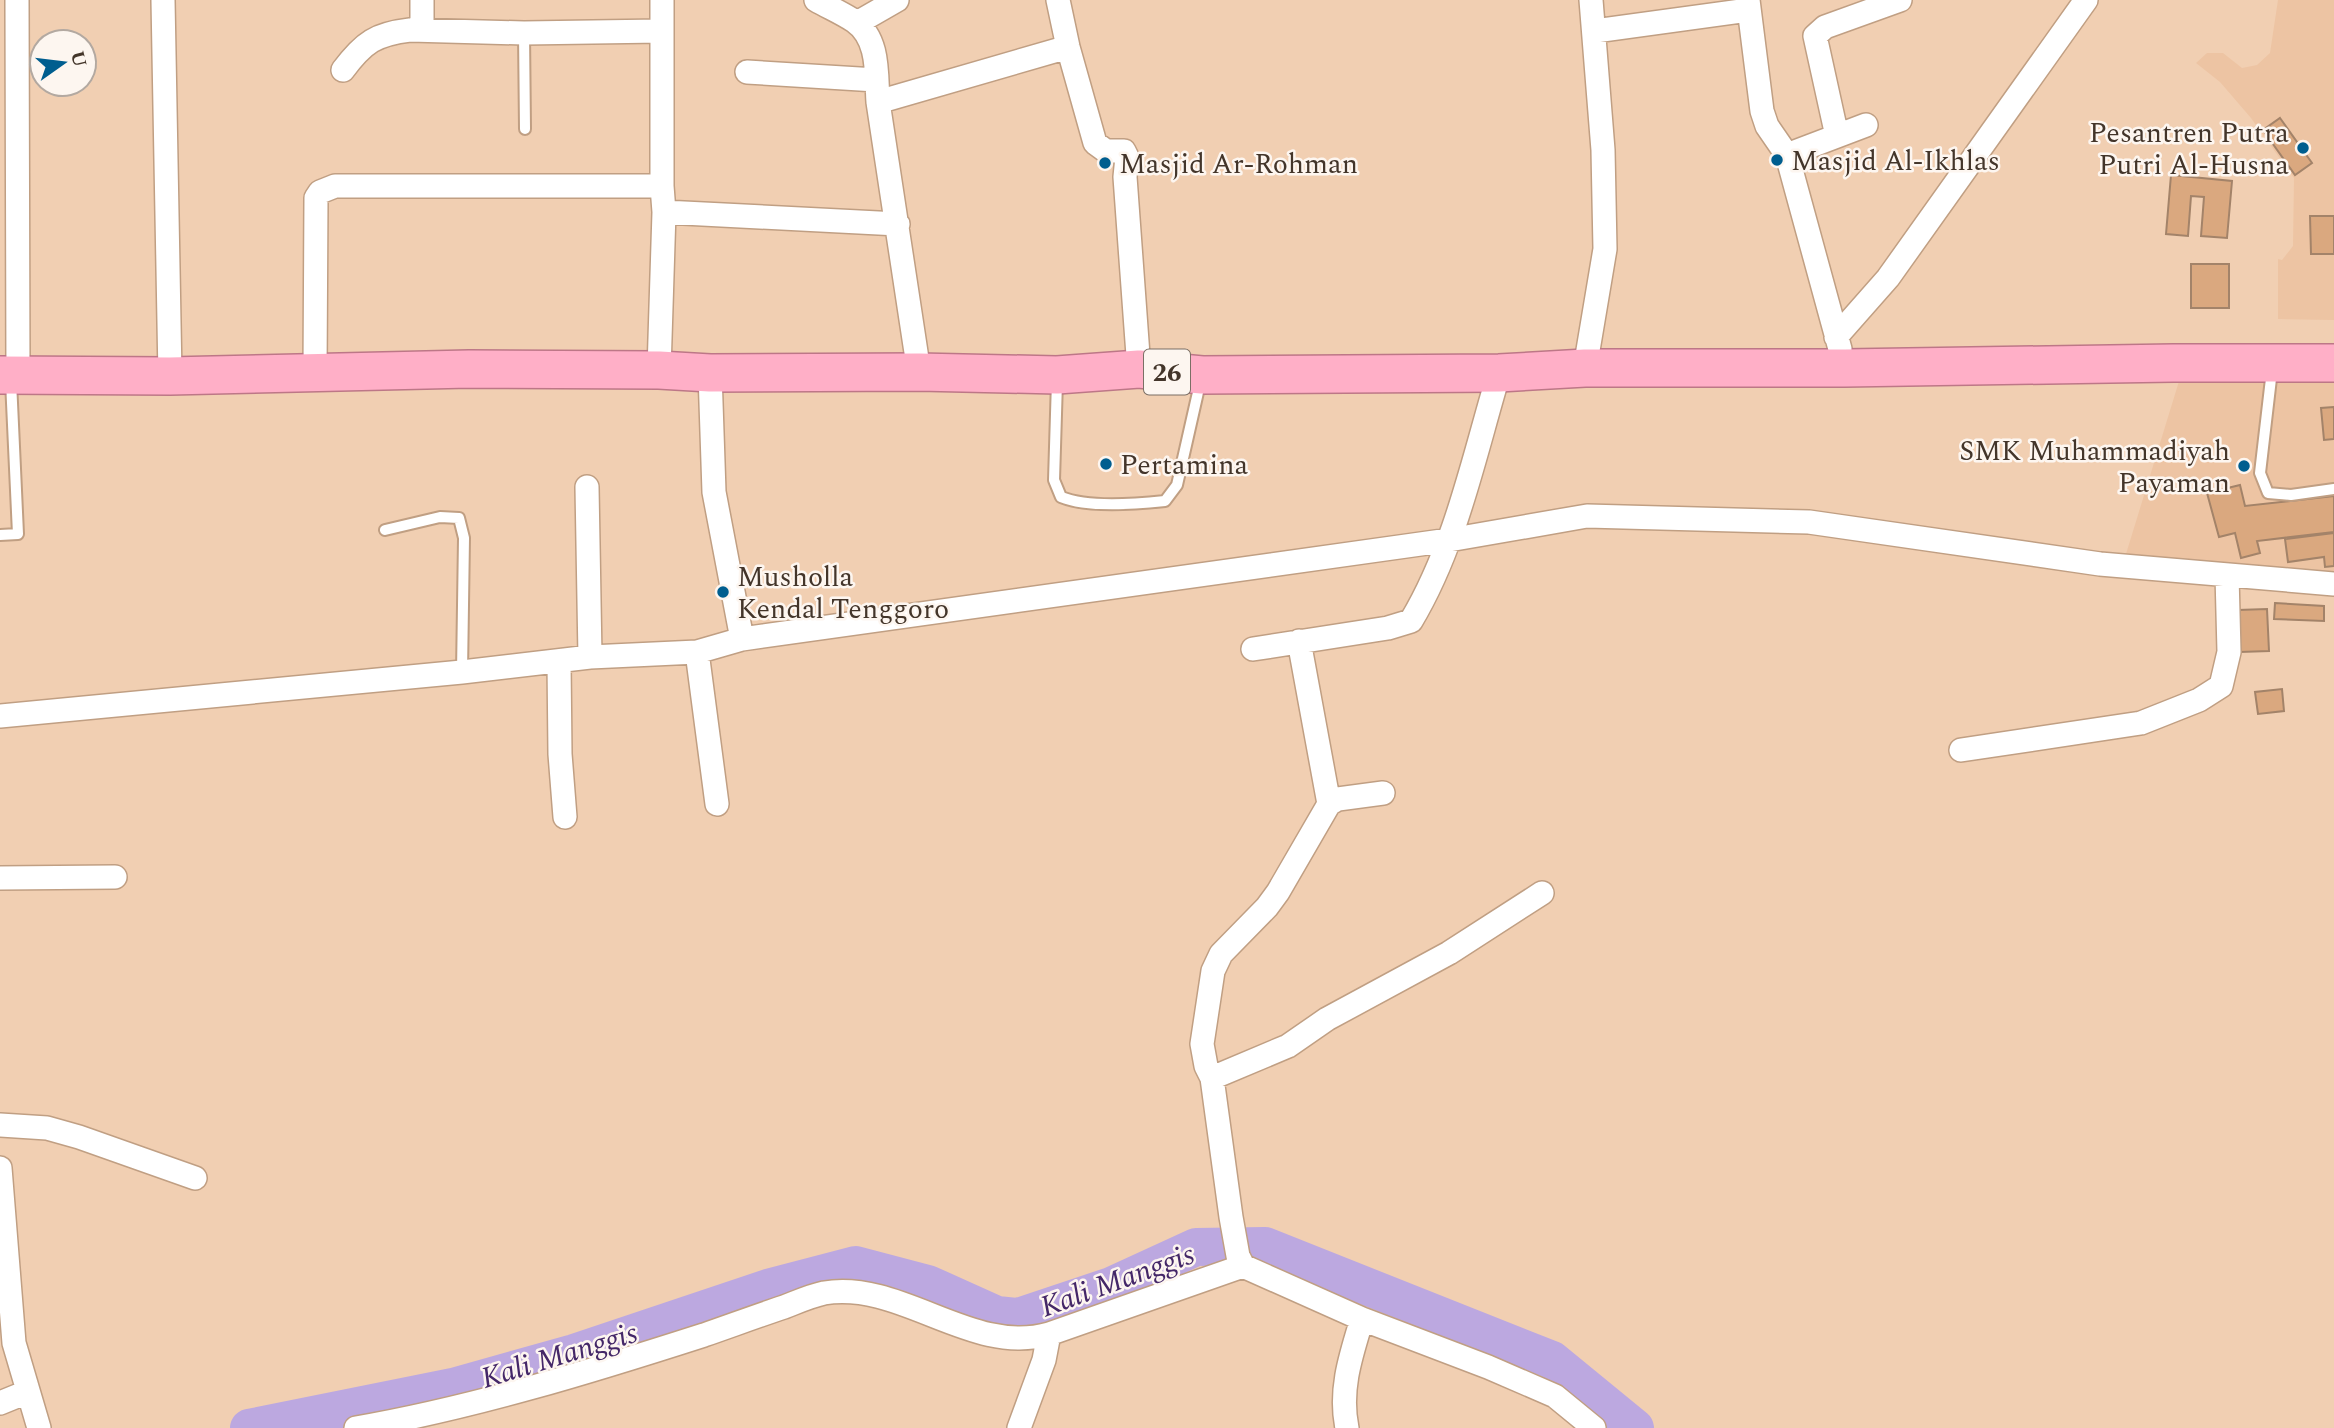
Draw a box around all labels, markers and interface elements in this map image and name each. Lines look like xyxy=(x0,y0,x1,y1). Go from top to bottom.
north arrow xyxy=(28,28,98,98)
text: U xyxy=(62,48,94,71)
place label: Pesantren Putra Putri Al-Husna xyxy=(2089,112,2289,187)
place label: Masjid Al-Ikhlas xyxy=(1791,140,2000,183)
marker: Pesantren Putra Putri Al-Husna xyxy=(2295,140,2311,156)
place label: Masjid Ar-Rohman xyxy=(1119,143,1358,186)
marker: Masjid Al-Ikhlas xyxy=(1769,152,1785,168)
marker: Masjid Ar-Rohman xyxy=(1097,155,1113,171)
road number: 26 xyxy=(1144,350,1190,394)
place label: SMK Muhammadiyah Payaman xyxy=(1959,430,2230,505)
place label: Pertamina xyxy=(1120,444,1248,487)
marker: Pertamina xyxy=(1098,456,1114,472)
marker: SMK Muhammadiyah Payaman xyxy=(2236,458,2252,474)
place label: Musholla Kendal Tenggoro xyxy=(737,556,949,631)
marker: Musholla Kendal Tenggoro xyxy=(715,584,731,600)
water label: Kali Manggis xyxy=(1034,1232,1201,1330)
water label: Kali Manggis xyxy=(475,1310,644,1402)

